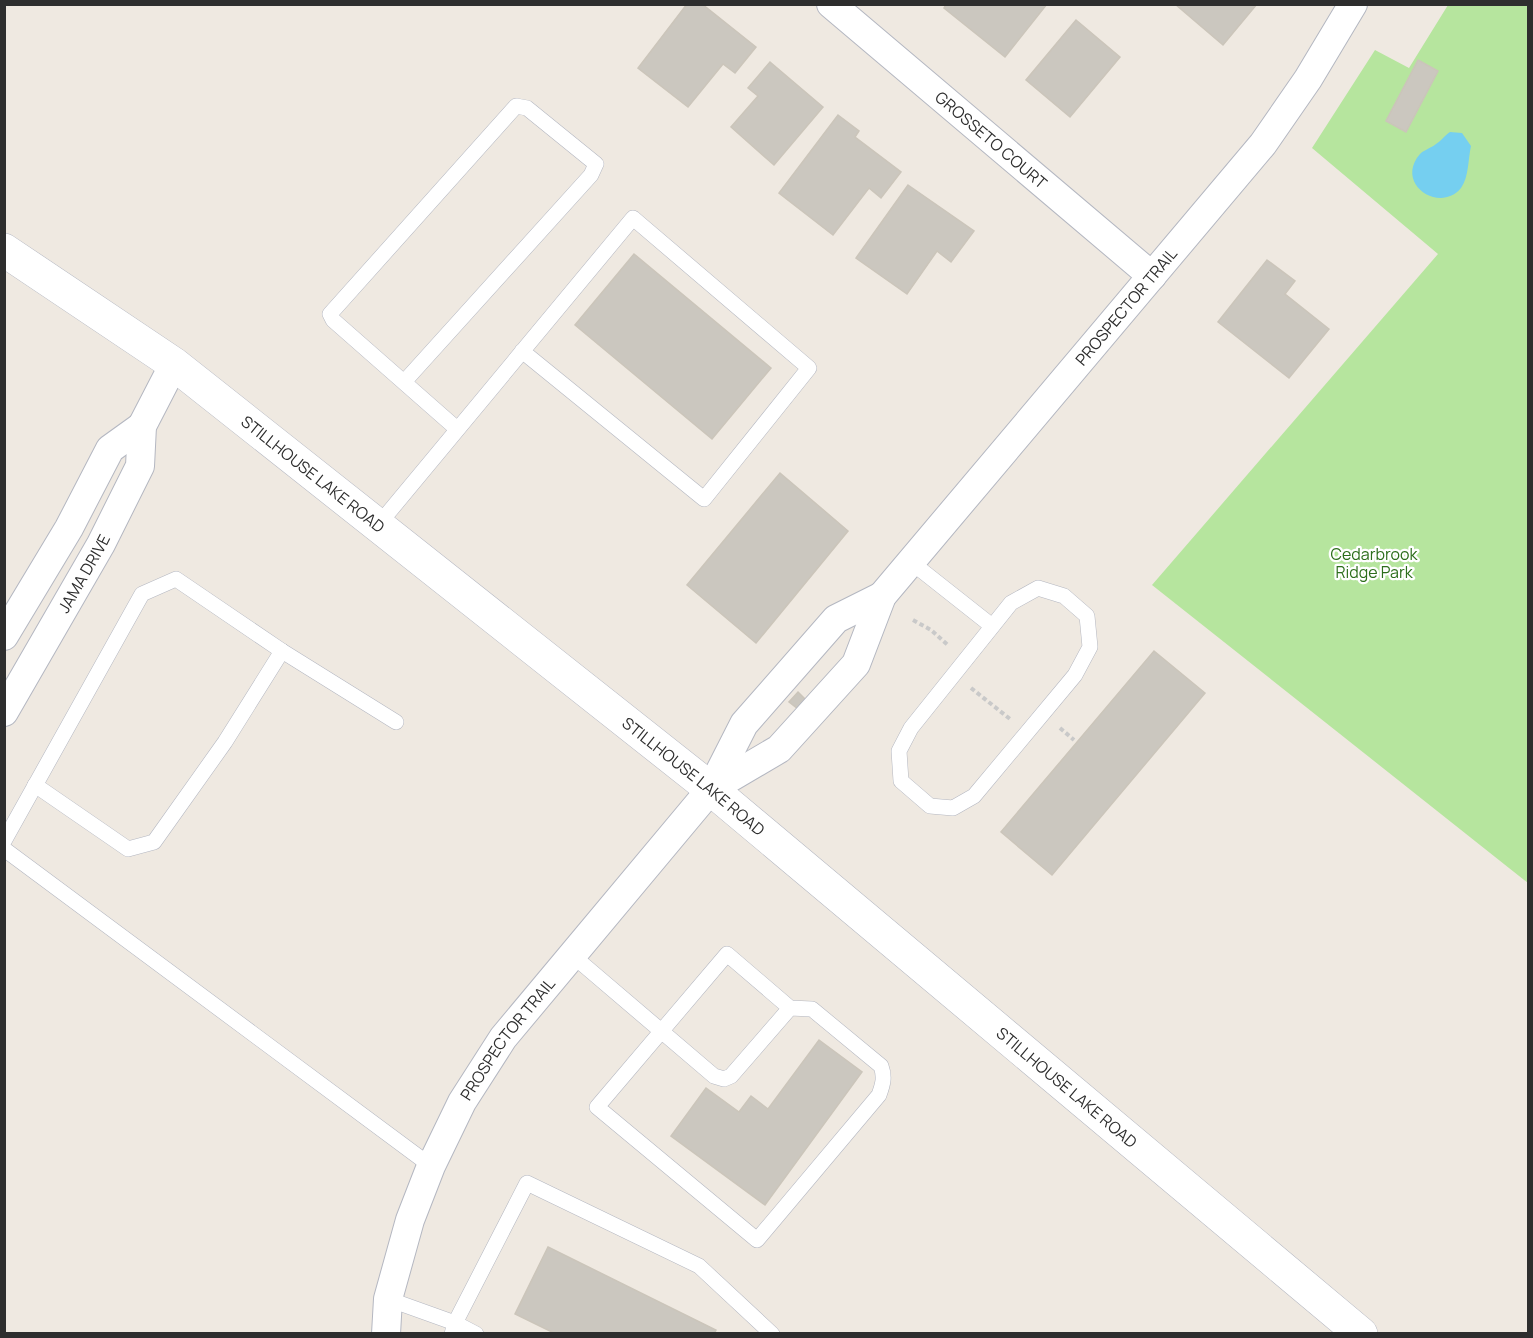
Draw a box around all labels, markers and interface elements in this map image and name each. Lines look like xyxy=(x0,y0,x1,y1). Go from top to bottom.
street label: GROSSETO COURT xyxy=(931,86,1052,194)
street label: PROSPECTOR TRAIL xyxy=(1070,243,1182,370)
street label: STILLHOUSE LAKE ROAD xyxy=(237,410,390,538)
street label: JAMA DRIVE xyxy=(53,530,115,617)
park label: Cedarbrook Ridge Park xyxy=(1331,543,1418,583)
street label: STILLHOUSE LAKE ROAD xyxy=(618,712,770,841)
street label: PROSPECTOR TRAIL xyxy=(455,973,560,1104)
street label: STILLHOUSE LAKE ROAD xyxy=(992,1022,1142,1153)

